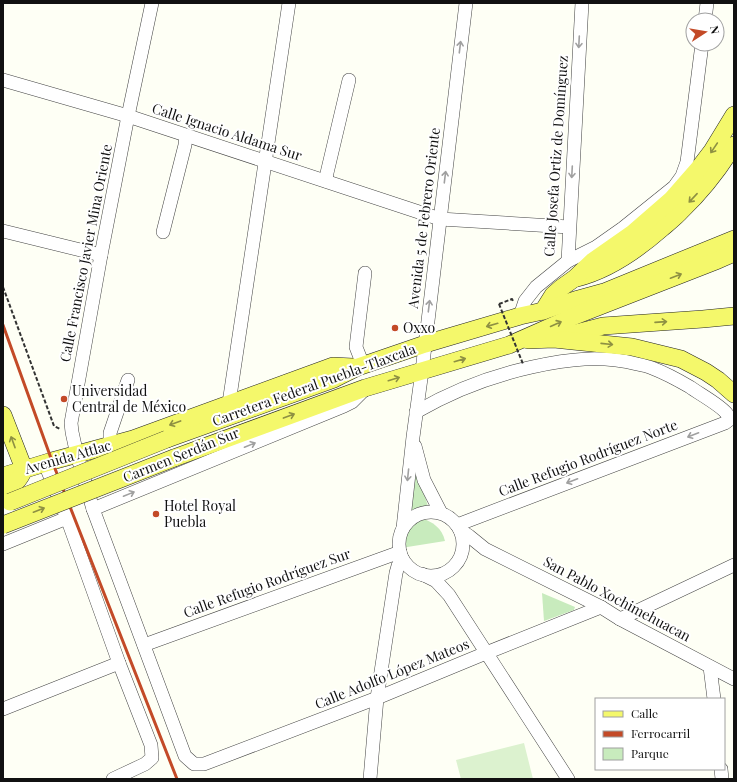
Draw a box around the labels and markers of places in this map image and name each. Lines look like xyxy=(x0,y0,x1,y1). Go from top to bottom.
place label: Oxxo xyxy=(403,318,435,337)
marker: Oxxo xyxy=(390,323,400,333)
place label: Universidad Central de México xyxy=(72,381,186,416)
marker: Universidad Central de México xyxy=(59,394,69,404)
place label: Hotel Royal Puebla xyxy=(164,496,236,531)
marker: Hotel Royal Puebla xyxy=(151,509,161,519)

